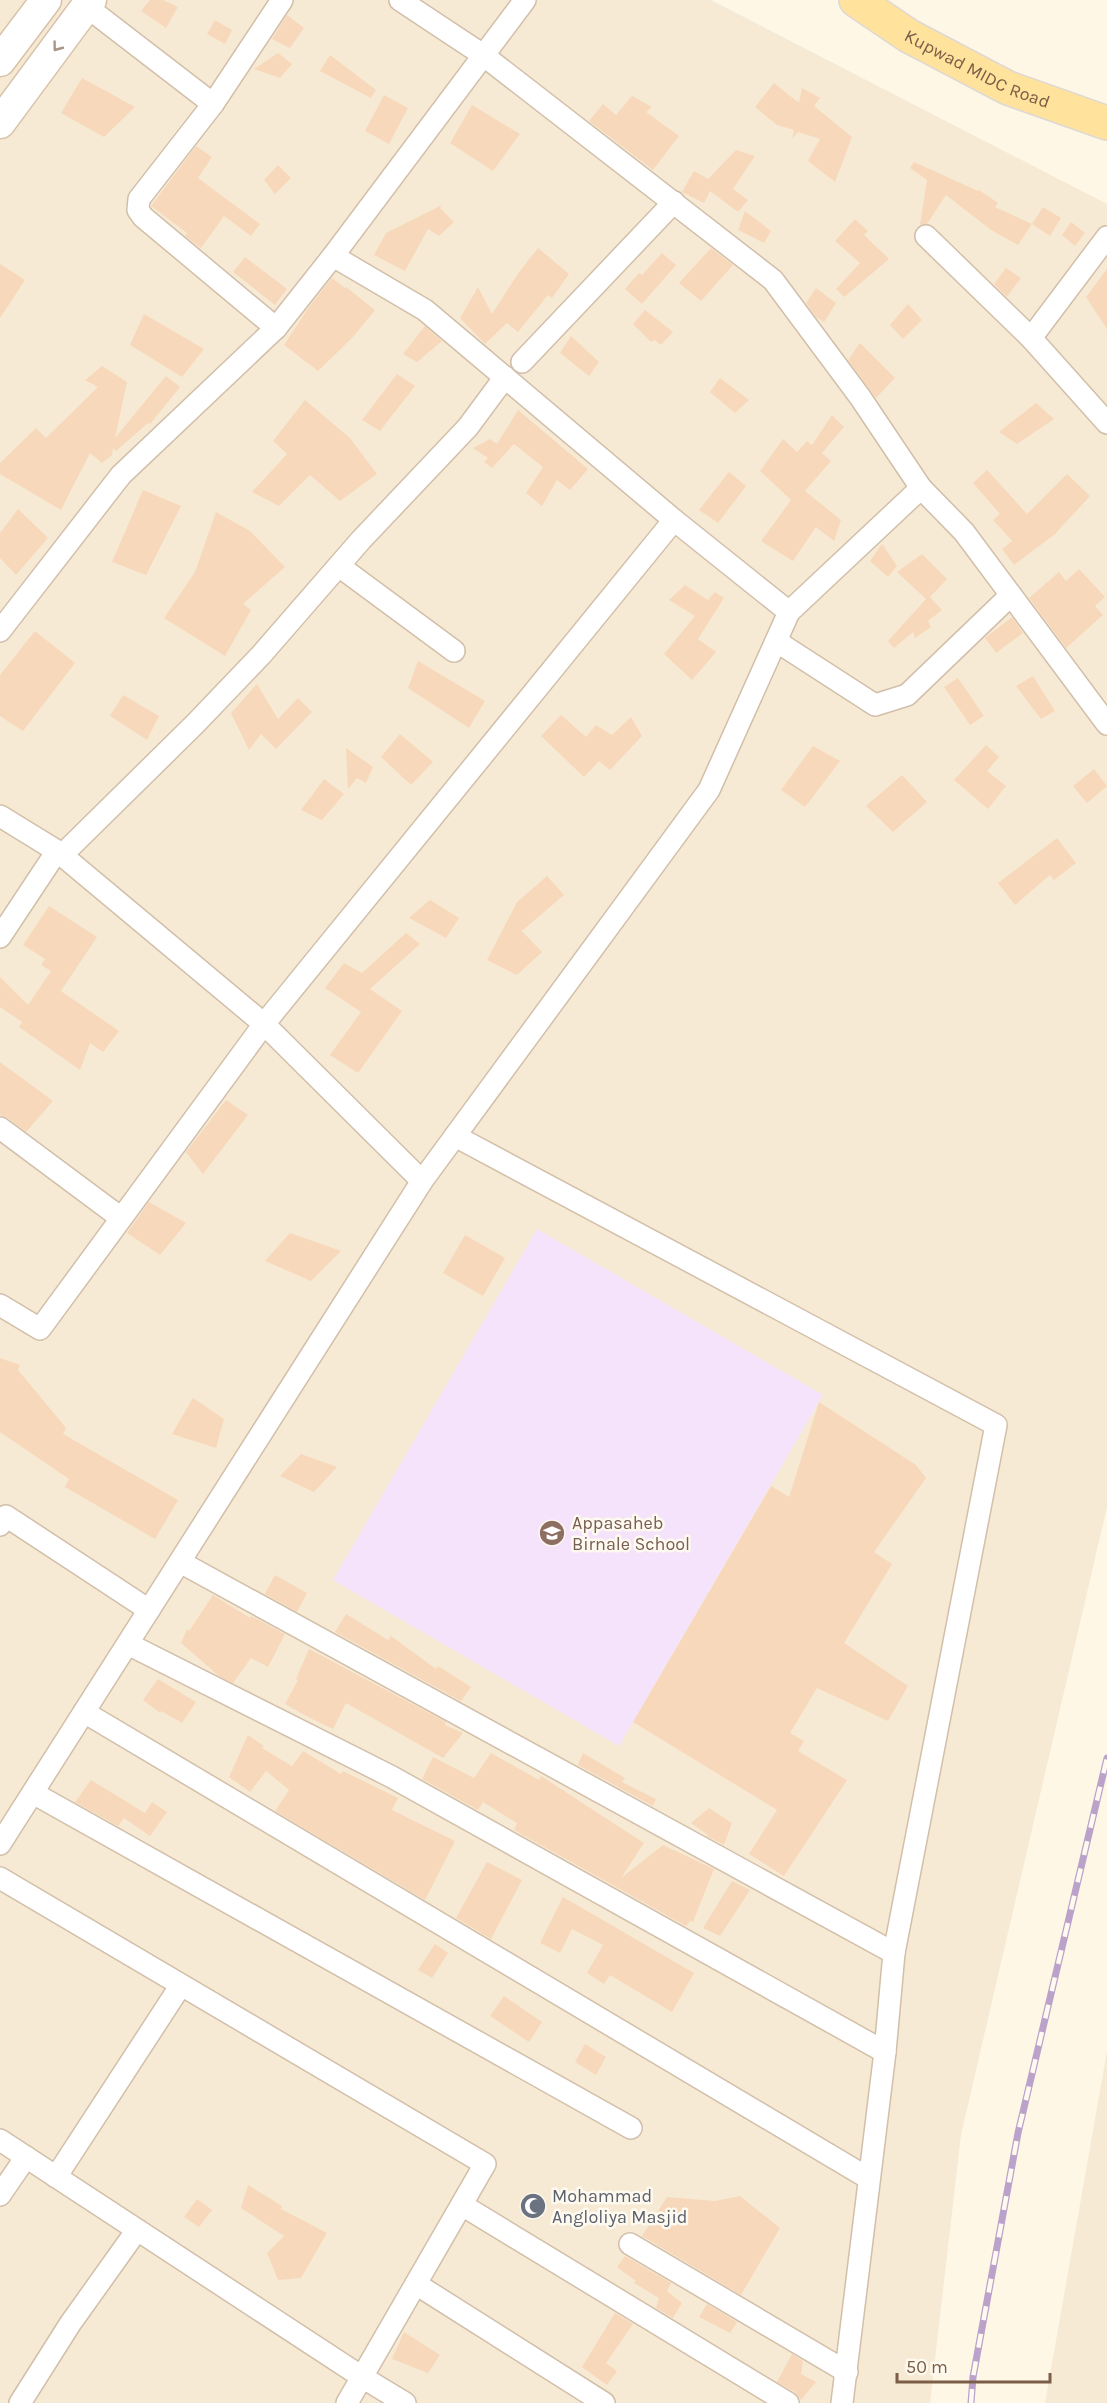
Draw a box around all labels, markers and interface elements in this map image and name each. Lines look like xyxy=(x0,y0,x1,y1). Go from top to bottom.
street label: Kupwad MIDC Road xyxy=(901,25,1053,113)
one-way arrow xyxy=(53,41,64,52)
place label: Appasaheb Birnale School xyxy=(572,1512,690,1555)
school or university icon: Appasaheb Birnale School xyxy=(537,1518,567,1548)
place label: Mohammad Angloliya Masjid xyxy=(552,2185,688,2228)
mosque icon: Mohammad Angloliya Masjid xyxy=(518,2191,548,2221)
scale bar xyxy=(897,2346,1050,2384)
text: 50 m xyxy=(906,2356,948,2378)

